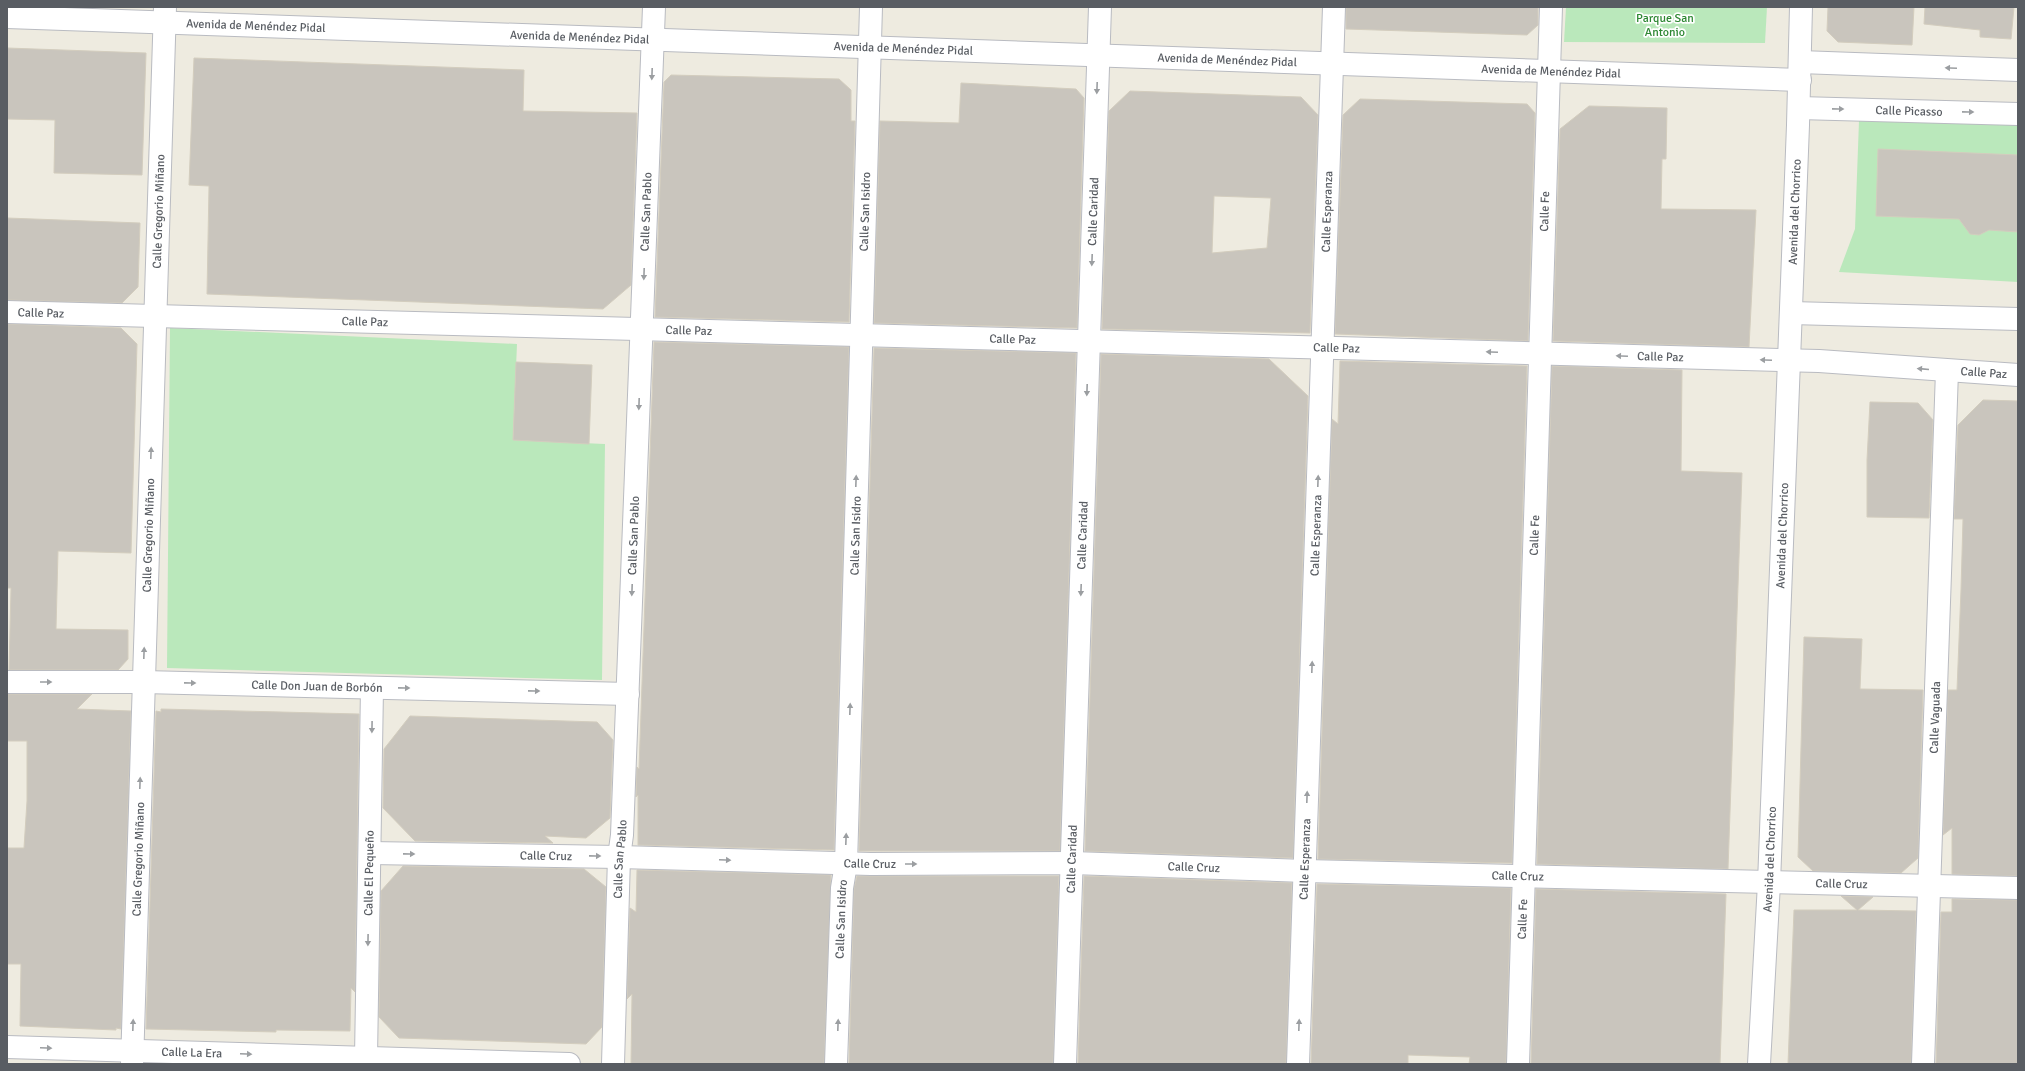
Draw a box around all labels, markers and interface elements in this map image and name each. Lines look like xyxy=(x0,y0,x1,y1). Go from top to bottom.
park label: Parque San Antonio xyxy=(1636,11,1694,40)
street label: Avenida de Menéndez Pidal xyxy=(186,16,326,36)
street label: Avenida de Menéndez Pidal xyxy=(510,27,650,47)
street label: Avenida de Menéndez Pidal xyxy=(833,39,974,58)
street label: Avenida de Menéndez Pidal xyxy=(1157,50,1298,70)
street label: Avenida de Menéndez Pidal xyxy=(1481,61,1622,81)
one-way arrow xyxy=(1945,64,1957,71)
one-way arrow xyxy=(649,68,655,81)
one-way arrow xyxy=(1094,82,1100,95)
street label: Calle Picasso xyxy=(1875,103,1943,119)
one-way arrow xyxy=(1832,106,1845,112)
one-way arrow xyxy=(1962,109,1975,115)
street label: Calle Gregorio Miñano xyxy=(149,154,168,269)
street label: Avenida del Chorrico xyxy=(1785,158,1804,265)
street label: Calle Esperanza xyxy=(1318,170,1336,253)
street label: Calle San Pablo xyxy=(637,172,655,252)
street label: Calle San Isidro xyxy=(856,172,874,252)
street label: Calle Caridad xyxy=(1085,177,1102,246)
street label: Calle Fe xyxy=(1536,191,1553,232)
one-way arrow xyxy=(1088,254,1095,266)
one-way arrow xyxy=(641,268,648,280)
street label: Calle Paz xyxy=(17,305,65,321)
street label: Calle Paz xyxy=(341,314,388,330)
street label: Calle Paz xyxy=(665,322,712,339)
street label: Calle Paz xyxy=(989,331,1036,347)
street label: Calle Paz xyxy=(1313,340,1360,356)
one-way arrow xyxy=(1485,349,1498,355)
street label: Calle Paz xyxy=(1637,349,1684,365)
one-way arrow xyxy=(1615,353,1628,359)
one-way arrow xyxy=(1760,356,1772,363)
street label: Calle Paz xyxy=(1960,363,2008,382)
one-way arrow xyxy=(1917,366,1929,373)
one-way arrow xyxy=(1084,384,1090,397)
one-way arrow xyxy=(636,398,642,411)
one-way arrow xyxy=(147,447,154,459)
one-way arrow xyxy=(1315,474,1321,487)
one-way arrow xyxy=(853,475,860,487)
street label: Calle Gregorio Miñano xyxy=(139,478,158,593)
street label: Avenida del Chorrico xyxy=(1773,482,1792,589)
street label: Calle Esperanza xyxy=(1307,494,1325,576)
street label: Calle San Pablo xyxy=(625,496,643,575)
street label: Calle San Isidro xyxy=(847,496,864,576)
street label: Calle Caridad xyxy=(1074,501,1091,570)
street label: Calle Fe xyxy=(1526,515,1543,556)
one-way arrow xyxy=(628,584,635,596)
one-way arrow xyxy=(1078,584,1084,597)
one-way arrow xyxy=(141,647,148,659)
one-way arrow xyxy=(1308,661,1315,673)
street label: Calle Don Juan de Borbón xyxy=(251,677,383,695)
one-way arrow xyxy=(40,679,53,685)
one-way arrow xyxy=(184,680,197,686)
street label: Calle Vaguada xyxy=(1926,681,1944,754)
one-way arrow xyxy=(398,685,411,691)
one-way arrow xyxy=(528,688,540,695)
one-way arrow xyxy=(847,702,853,715)
one-way arrow xyxy=(369,721,375,734)
one-way arrow xyxy=(137,777,144,789)
one-way arrow xyxy=(1304,790,1310,803)
street label: Calle Gregorio Miñano xyxy=(129,802,148,917)
street label: Avenida del Chorrico xyxy=(1760,806,1779,913)
street label: Calle Esperanza xyxy=(1296,818,1314,900)
street label: Calle San Pablo xyxy=(610,819,630,899)
street label: Calle Caridad xyxy=(1063,825,1080,894)
street label: Calle El Pequeño xyxy=(361,830,377,916)
one-way arrow xyxy=(843,833,850,845)
street label: Calle Cruz xyxy=(520,848,572,864)
one-way arrow xyxy=(403,851,416,857)
one-way arrow xyxy=(589,853,601,860)
street label: Calle Cruz xyxy=(843,856,896,872)
one-way arrow xyxy=(719,857,732,863)
street label: Calle Cruz xyxy=(1167,859,1220,876)
one-way arrow xyxy=(905,861,918,867)
street label: Calle Cruz xyxy=(1491,868,1544,884)
street label: Calle Cruz xyxy=(1815,876,1868,892)
street label: Calle San Isidro xyxy=(832,878,851,959)
street label: Calle Fe xyxy=(1514,899,1531,940)
one-way arrow xyxy=(365,934,372,946)
one-way arrow xyxy=(130,1018,136,1031)
one-way arrow xyxy=(835,1018,841,1031)
one-way arrow xyxy=(1296,1019,1303,1031)
street label: Calle La Era xyxy=(161,1044,223,1061)
one-way arrow xyxy=(40,1045,53,1051)
one-way arrow xyxy=(240,1051,253,1057)

